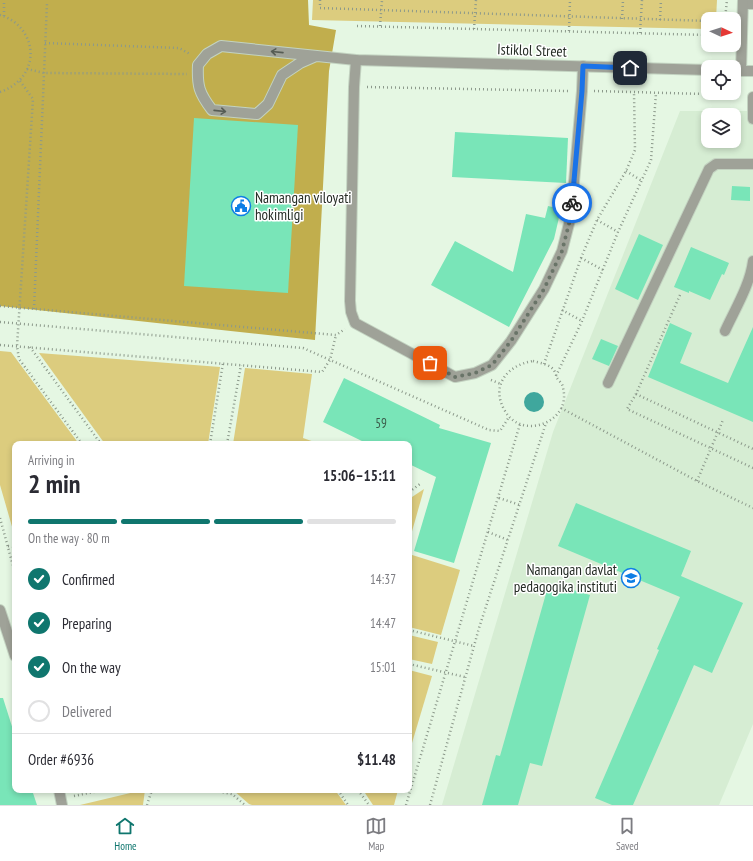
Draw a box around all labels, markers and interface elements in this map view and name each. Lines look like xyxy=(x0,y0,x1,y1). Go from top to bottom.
north arrow xyxy=(701,12,741,52)
map controls xyxy=(701,12,741,148)
street label: Istiklol Street xyxy=(497,39,567,61)
one-way arrow xyxy=(271,48,284,56)
pin xyxy=(613,51,647,85)
icon: home xyxy=(619,57,641,79)
button: locate xyxy=(701,60,741,100)
one-way arrow xyxy=(213,107,226,114)
button: layers xyxy=(701,108,741,148)
courier xyxy=(552,183,592,223)
place label: Namangan viloyati hokimligi xyxy=(255,188,352,224)
icon: bike xyxy=(561,192,583,214)
public building icon: Namangan viloyati hokimligi xyxy=(230,195,252,217)
pin xyxy=(413,346,447,380)
icon: bag xyxy=(419,352,441,374)
house number: 59 xyxy=(375,415,387,432)
text: Arriving in xyxy=(28,452,75,469)
text: 15:06–15:11 xyxy=(323,466,396,485)
text: 2 min xyxy=(28,467,81,500)
text: On the way · 80 m xyxy=(28,530,110,547)
place label: Namangan davlat pedagogika instituti xyxy=(514,560,617,596)
school or university icon: Namangan davlat pedagogika instituti xyxy=(620,567,642,589)
icon: check xyxy=(28,568,50,590)
text: Confirmed xyxy=(62,570,115,589)
text: 14:37 xyxy=(370,571,396,588)
icon: check xyxy=(28,612,50,634)
text: Preparing xyxy=(62,614,112,633)
text: 14:47 xyxy=(370,615,396,632)
icon: check xyxy=(28,656,50,678)
text: On the way xyxy=(62,658,121,677)
text: 15:01 xyxy=(370,659,396,676)
text: Delivered xyxy=(62,702,112,721)
text: Order #6936 xyxy=(28,750,94,769)
text: $11.48 xyxy=(357,750,396,769)
tab: Home xyxy=(114,815,137,853)
tab: Map xyxy=(365,815,387,853)
tab: Saved xyxy=(616,815,639,853)

